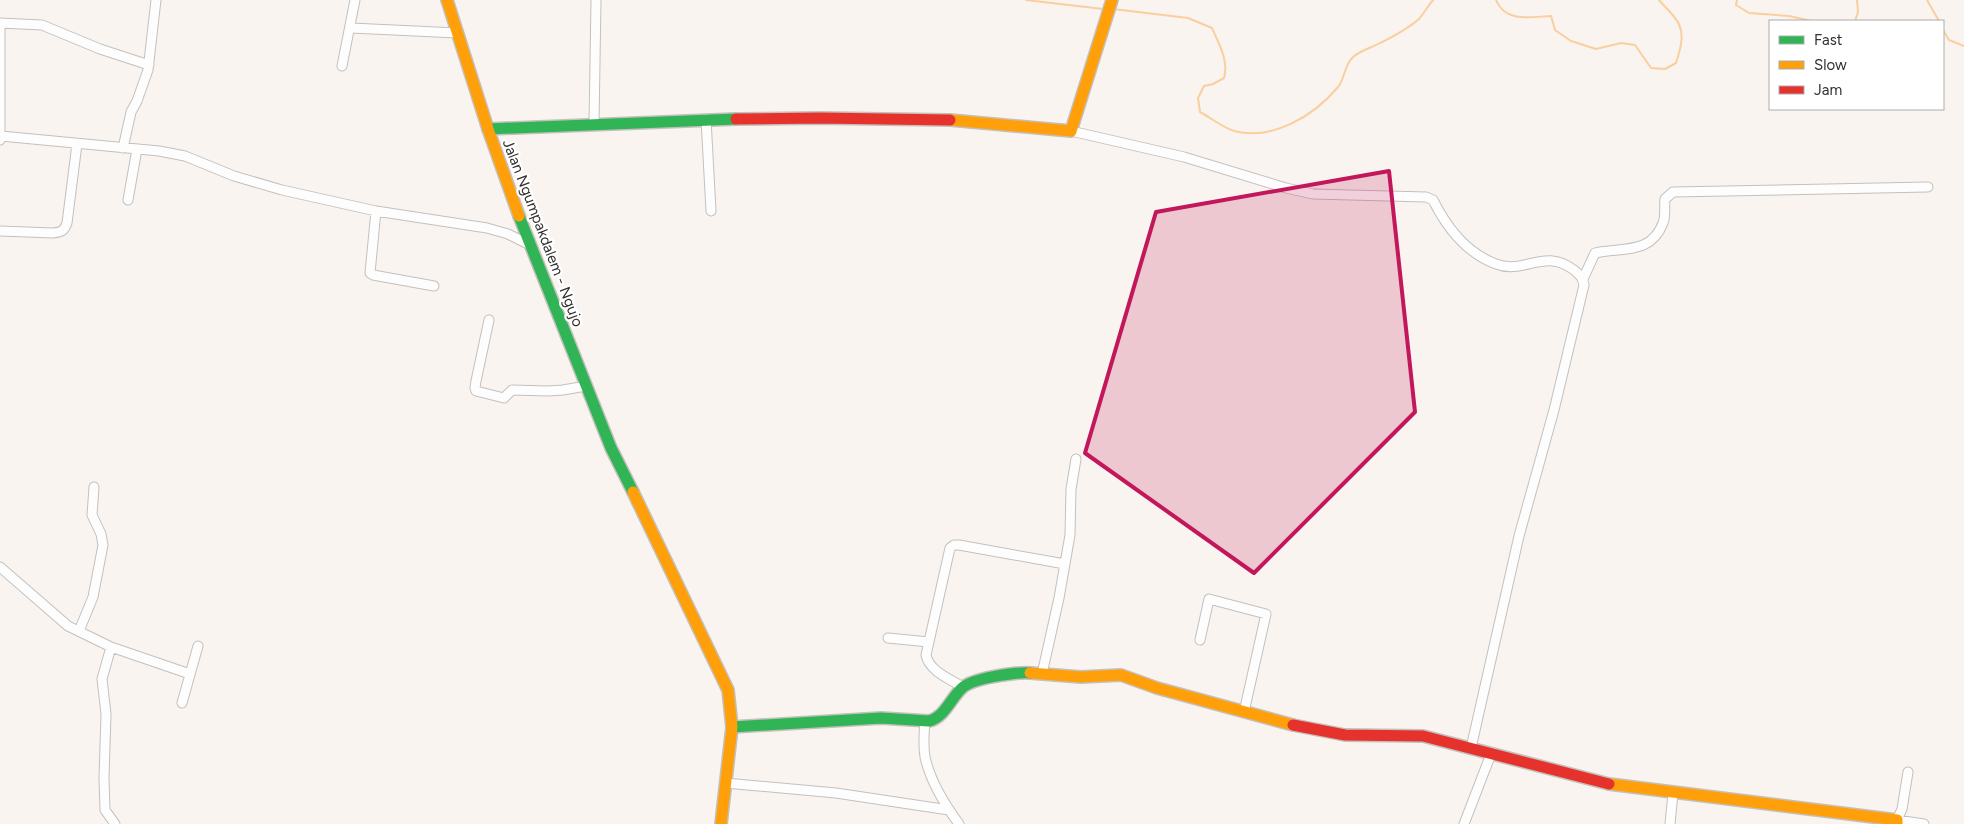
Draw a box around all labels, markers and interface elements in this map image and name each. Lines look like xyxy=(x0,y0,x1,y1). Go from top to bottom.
legend xyxy=(1769,20,1944,110)
text: Fast xyxy=(1814,31,1843,49)
text: Slow xyxy=(1814,56,1847,74)
text: Jam xyxy=(1814,81,1842,99)
street label: Jalan Ngumpakdalem - Ngujo xyxy=(499,137,587,330)

